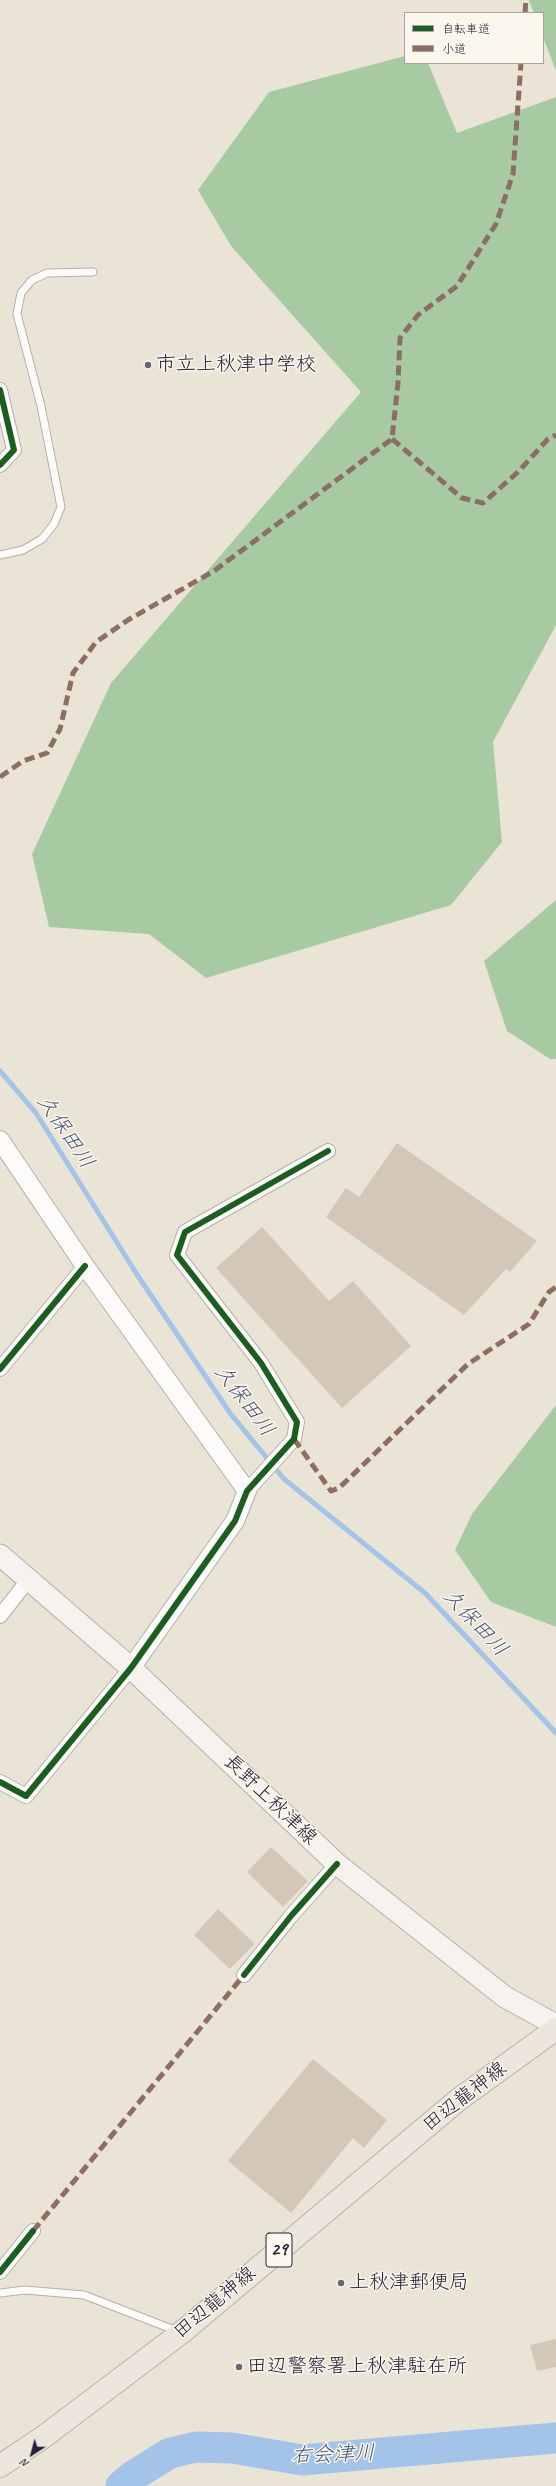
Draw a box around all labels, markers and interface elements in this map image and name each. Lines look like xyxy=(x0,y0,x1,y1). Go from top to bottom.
legend xyxy=(404,12,544,64)
text: 自転車道 xyxy=(442,21,490,37)
text: 小道 xyxy=(442,41,466,57)
place label: 市立上秋津中学校 xyxy=(156,353,316,377)
marker: 市立上秋津中学校 xyxy=(143,360,153,370)
water label: 久保田川 xyxy=(31,1090,99,1174)
water label: 久保田川 xyxy=(209,1360,279,1442)
water label: 久保田川 xyxy=(437,1584,513,1662)
street label: 長野上秋津線 xyxy=(219,1750,321,1850)
street label: 田辺龍神線 xyxy=(418,2057,512,2137)
road number: 29 xyxy=(266,2233,292,2267)
street label: 田辺龍神線 xyxy=(169,2262,261,2344)
place label: 上秋津郵便局 xyxy=(349,2271,469,2295)
marker: 上秋津郵便局 xyxy=(336,2278,346,2288)
place label: 田辺警察署上秋津駐在所 xyxy=(247,2355,467,2379)
marker: 田辺警察署上秋津駐在所 xyxy=(234,2362,244,2372)
north arrow xyxy=(12,2434,52,2474)
water label: 右会津川 xyxy=(291,2441,375,2469)
text: N xyxy=(18,2456,32,2471)

